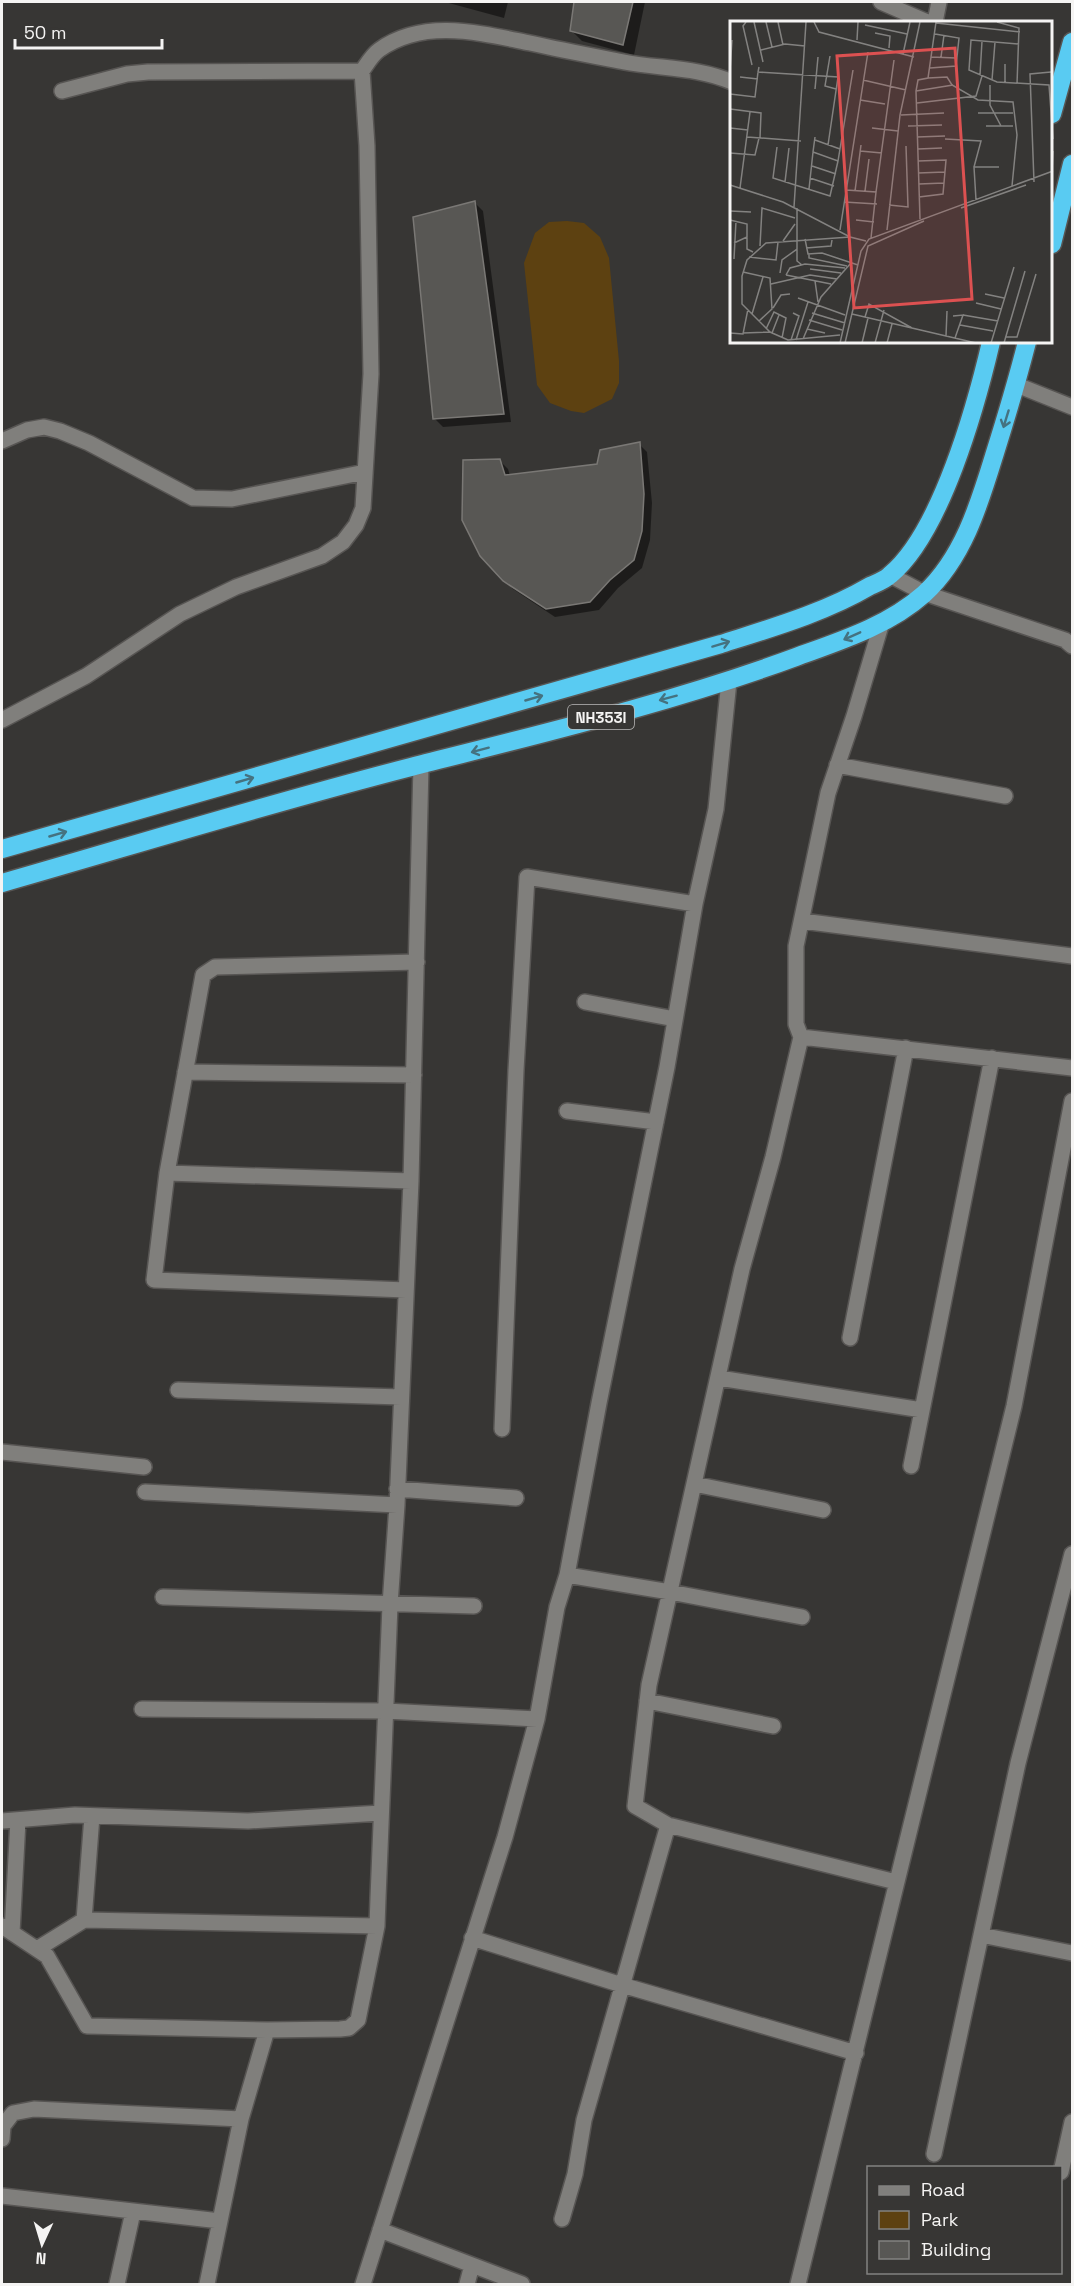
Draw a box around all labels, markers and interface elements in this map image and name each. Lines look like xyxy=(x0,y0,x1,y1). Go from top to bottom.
scale bar xyxy=(15,12,162,50)
text: 50 m xyxy=(24,21,66,44)
inset map xyxy=(730,21,1053,344)
one-way arrow xyxy=(1000,409,1011,428)
one-way arrow xyxy=(844,630,862,642)
one-way arrow xyxy=(711,638,730,649)
one-way arrow xyxy=(524,692,543,703)
one-way arrow xyxy=(659,693,678,704)
road number: NH353I xyxy=(568,705,634,729)
one-way arrow xyxy=(471,745,490,756)
one-way arrow xyxy=(236,774,255,785)
one-way arrow xyxy=(48,828,67,839)
legend xyxy=(867,2166,1062,2274)
text: Road xyxy=(921,2178,965,2201)
text: Park xyxy=(921,2208,959,2231)
north arrow xyxy=(12,2214,72,2274)
text: Building xyxy=(921,2238,991,2261)
text: N xyxy=(35,2248,47,2269)

